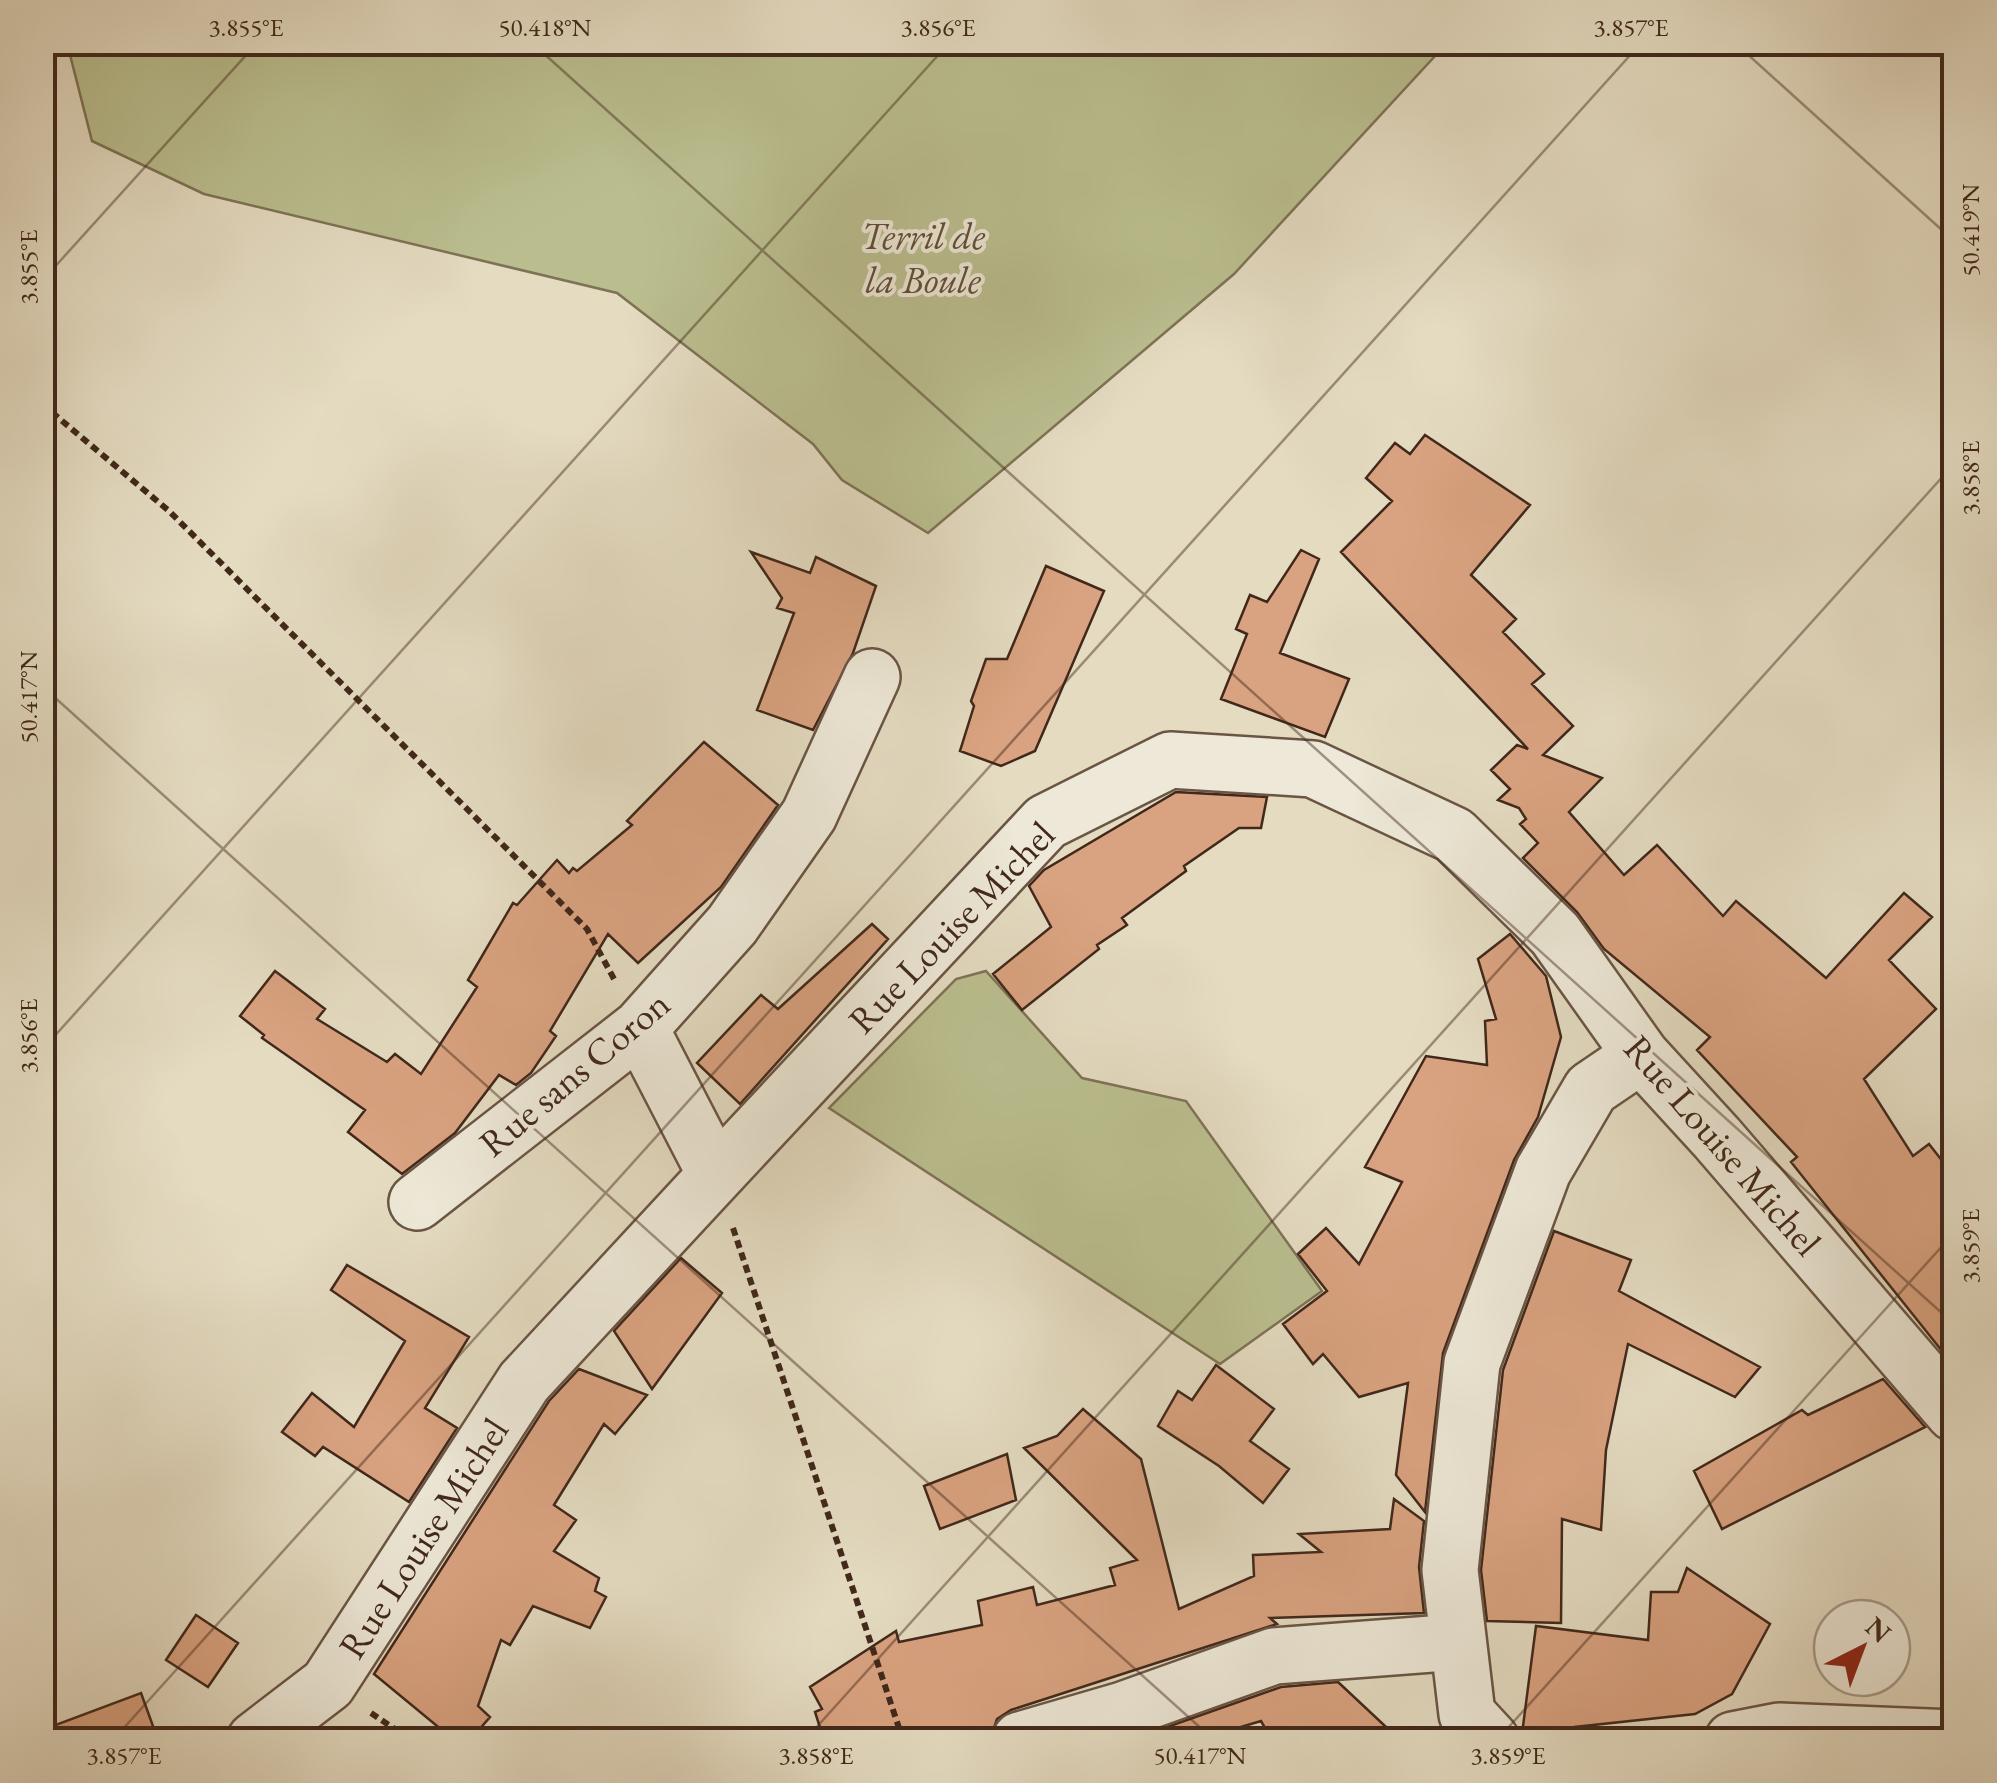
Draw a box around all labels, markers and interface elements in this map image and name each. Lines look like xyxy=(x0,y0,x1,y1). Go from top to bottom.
text: 3.855°E xyxy=(208,11,284,43)
text: 50.418°N xyxy=(499,11,592,43)
text: 3.856°E xyxy=(900,11,976,43)
text: 3.857°E xyxy=(1593,11,1669,43)
text: 50.419°N xyxy=(1954,183,1986,276)
park label: Terril de la Boule xyxy=(861,211,986,304)
text: 3.855°E xyxy=(12,229,44,305)
text: 3.858°E xyxy=(1954,440,1986,516)
text: 50.417°N xyxy=(12,650,44,743)
street label: Rue Louise Michel xyxy=(837,810,1065,1044)
street label: Rue sans Coron xyxy=(469,979,679,1167)
text: 3.856°E xyxy=(12,998,44,1074)
street label: Rue Louise Michel xyxy=(1614,1024,1832,1266)
text: 3.859°E xyxy=(1954,1208,1986,1284)
street label: Rue Louise Michel xyxy=(327,1408,519,1668)
north arrow xyxy=(1812,1598,1912,1698)
text: N xyxy=(1858,1608,1899,1651)
text: 3.857°E xyxy=(86,1739,162,1771)
text: 3.858°E xyxy=(778,1739,854,1771)
text: 50.417°N xyxy=(1154,1739,1247,1771)
text: 3.859°E xyxy=(1470,1739,1546,1771)

